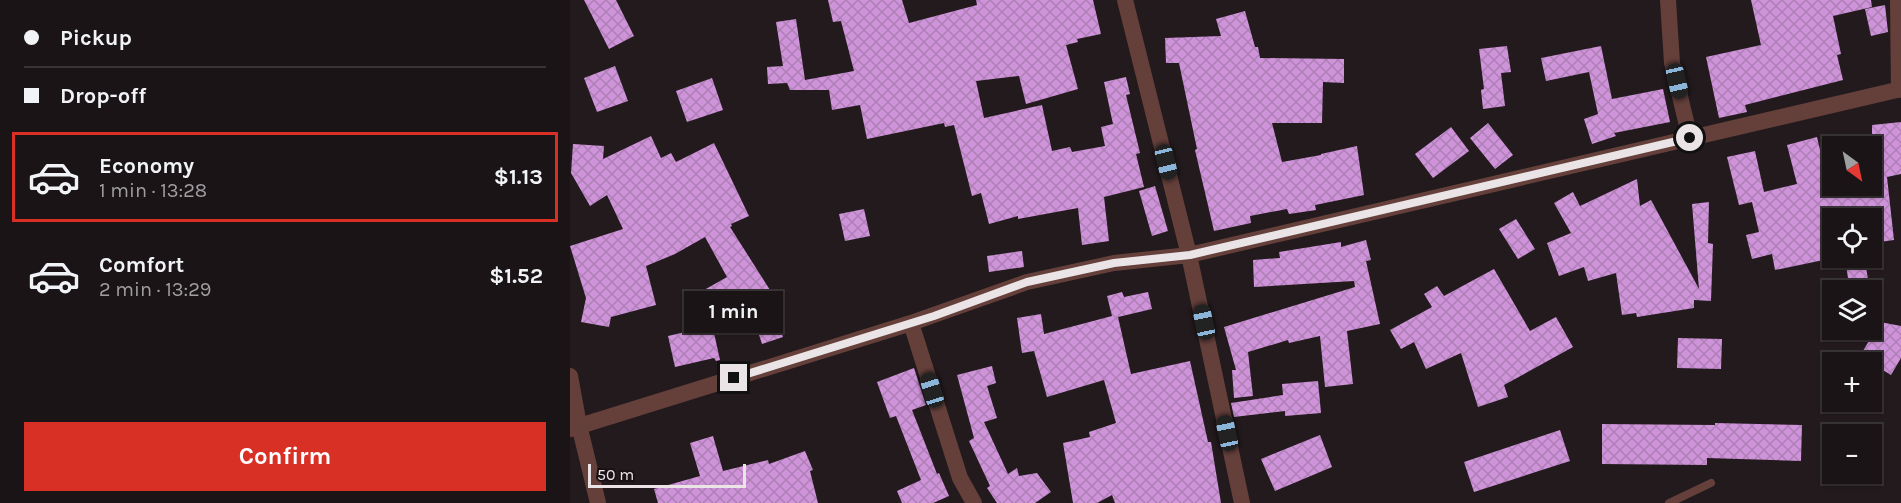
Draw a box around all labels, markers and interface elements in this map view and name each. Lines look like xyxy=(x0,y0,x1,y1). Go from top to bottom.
text: Pickup xyxy=(60,25,132,51)
car xyxy=(1664,61,1690,101)
text: Drop-off xyxy=(60,83,146,109)
route start xyxy=(1676,124,1703,151)
north arrow xyxy=(1822,136,1882,196)
map controls xyxy=(1822,136,1882,484)
car xyxy=(1153,142,1179,182)
icon: car xyxy=(27,150,81,204)
text: Economy xyxy=(99,153,194,179)
text: $1.13 xyxy=(494,164,543,190)
text: 1 min · 13:28 xyxy=(99,179,207,202)
button: locate xyxy=(1822,208,1882,268)
icon: car xyxy=(27,249,81,303)
text: Comfort xyxy=(99,252,184,278)
text: $1.52 xyxy=(489,263,543,289)
text: 2 min · 13:29 xyxy=(99,278,211,301)
button: layers xyxy=(1822,280,1882,340)
callout: 1 min xyxy=(684,291,783,333)
text: 1 min xyxy=(708,300,759,323)
car xyxy=(1191,303,1217,341)
button: + xyxy=(1822,352,1882,412)
route end xyxy=(720,364,747,391)
car xyxy=(918,370,946,410)
car xyxy=(1214,414,1240,452)
button: Confirm xyxy=(24,422,546,491)
button: − xyxy=(1822,424,1882,484)
scale bar xyxy=(588,461,746,488)
text: 50 m xyxy=(597,465,634,484)

